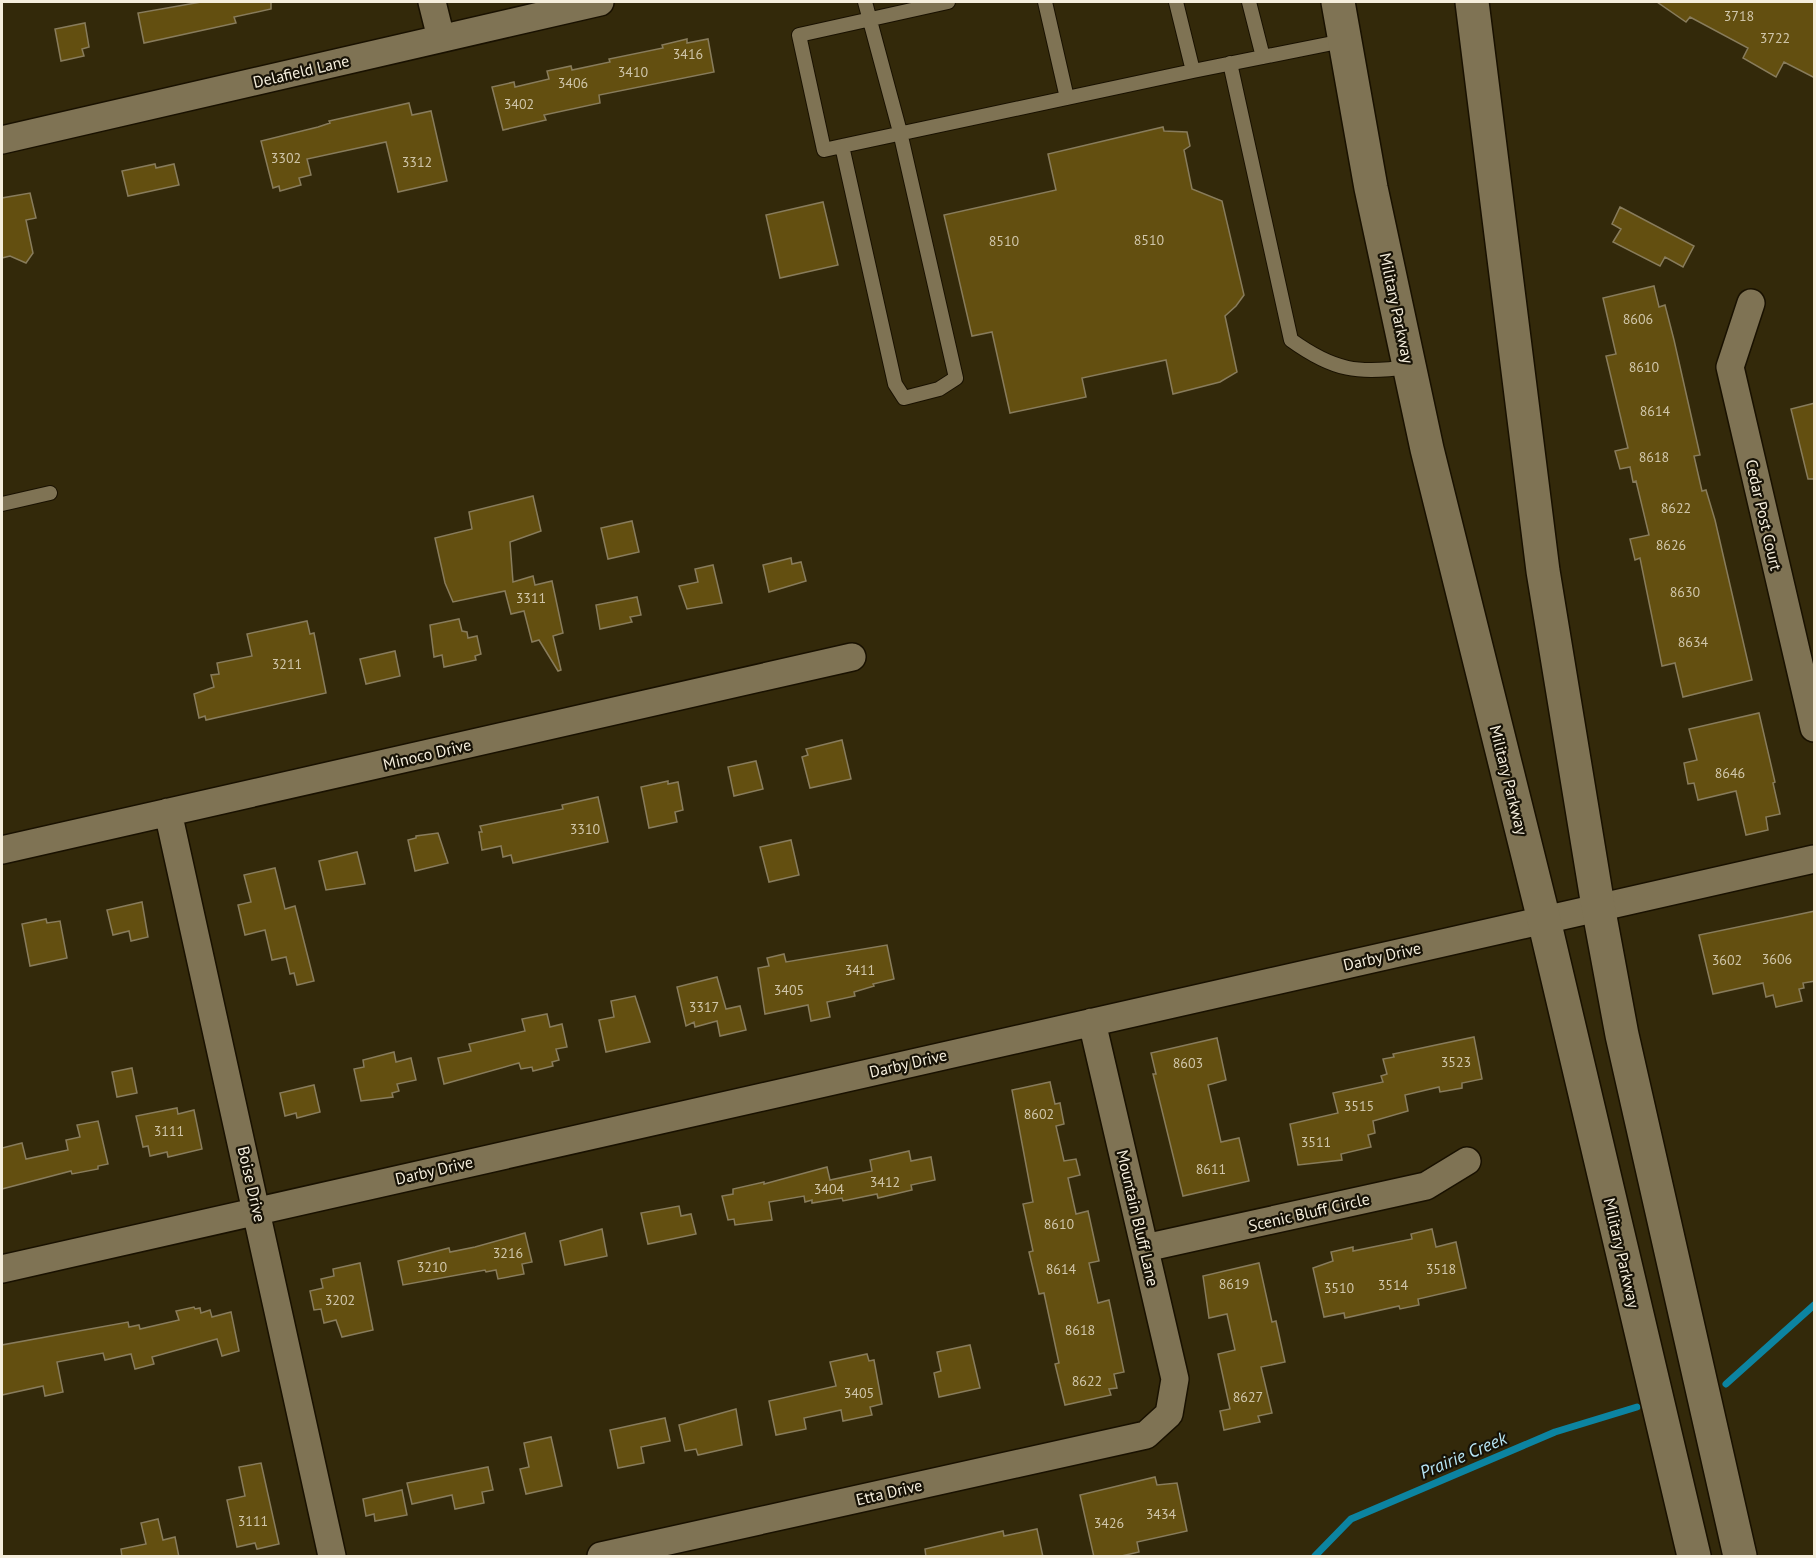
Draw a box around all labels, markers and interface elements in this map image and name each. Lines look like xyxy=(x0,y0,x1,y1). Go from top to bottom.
house number: 3718 xyxy=(1724,7,1754,25)
house number: 3722 xyxy=(1760,29,1790,47)
house number: 3416 xyxy=(673,45,703,63)
street label: Delafield Lane xyxy=(251,50,351,92)
house number: 3410 xyxy=(618,63,649,81)
house number: 3406 xyxy=(558,74,588,92)
house number: 3402 xyxy=(504,95,534,113)
house number: 3302 xyxy=(271,149,301,167)
house number: 3312 xyxy=(402,153,432,171)
house number: 8510 xyxy=(1134,231,1165,249)
house number: 8510 xyxy=(989,232,1020,250)
street label: Military Parkway xyxy=(1376,251,1419,366)
house number: 8606 xyxy=(1623,310,1653,328)
house number: 8610 xyxy=(1629,358,1660,376)
house number: 8614 xyxy=(1640,402,1671,420)
house number: 8618 xyxy=(1639,448,1669,466)
street label: Cedar Post Court xyxy=(1741,457,1787,573)
house number: 8622 xyxy=(1661,499,1691,517)
house number: 8626 xyxy=(1656,536,1686,554)
house number: 8630 xyxy=(1670,583,1701,601)
house number: 3311 xyxy=(516,589,546,607)
house number: 8634 xyxy=(1678,633,1709,651)
house number: 3211 xyxy=(272,655,302,673)
street label: Military Parkway xyxy=(1486,723,1532,837)
street label: Minoco Drive xyxy=(381,734,473,774)
house number: 8646 xyxy=(1715,764,1745,782)
house number: 3310 xyxy=(570,820,601,838)
street label: Darby Drive xyxy=(1341,937,1423,975)
house number: 3606 xyxy=(1762,950,1792,968)
house number: 3602 xyxy=(1712,951,1742,969)
house number: 3411 xyxy=(845,961,875,979)
house number: 3405 xyxy=(774,981,804,999)
house number: 3317 xyxy=(689,998,719,1016)
street label: Darby Drive xyxy=(867,1044,949,1082)
house number: 3523 xyxy=(1441,1053,1471,1071)
house number: 8603 xyxy=(1173,1054,1203,1072)
house number: 3515 xyxy=(1344,1097,1374,1115)
house number: 8602 xyxy=(1024,1105,1054,1123)
house number: 3111 xyxy=(154,1122,184,1140)
house number: 3511 xyxy=(1301,1133,1331,1151)
street label: Boise Drive xyxy=(234,1144,270,1224)
street label: Mountain Bluff Lane xyxy=(1113,1148,1163,1288)
street label: Darby Drive xyxy=(393,1151,475,1189)
house number: 8611 xyxy=(1196,1160,1226,1178)
house number: 3412 xyxy=(870,1173,900,1191)
house number: 3404 xyxy=(814,1180,845,1198)
street label: Scenic Bluff Circle xyxy=(1247,1188,1371,1236)
street label: Military Parkway xyxy=(1600,1196,1645,1311)
house number: 8610 xyxy=(1044,1215,1075,1233)
house number: 3216 xyxy=(493,1244,523,1262)
house number: 3210 xyxy=(417,1258,448,1276)
house number: 8614 xyxy=(1046,1260,1077,1278)
house number: 3518 xyxy=(1426,1260,1456,1278)
house number: 8619 xyxy=(1219,1275,1249,1293)
house number: 3514 xyxy=(1378,1276,1409,1294)
house number: 3510 xyxy=(1324,1279,1355,1297)
house number: 3202 xyxy=(325,1291,355,1309)
house number: 8618 xyxy=(1065,1321,1095,1339)
house number: 8622 xyxy=(1072,1372,1102,1390)
house number: 3405 xyxy=(844,1384,874,1402)
house number: 8627 xyxy=(1233,1388,1263,1406)
water label: Prairie Creek xyxy=(1416,1426,1511,1484)
street label: Etta Drive xyxy=(854,1475,924,1509)
house number: 3434 xyxy=(1146,1505,1177,1523)
house number: 3111 xyxy=(238,1512,268,1530)
house number: 3426 xyxy=(1094,1514,1124,1532)

